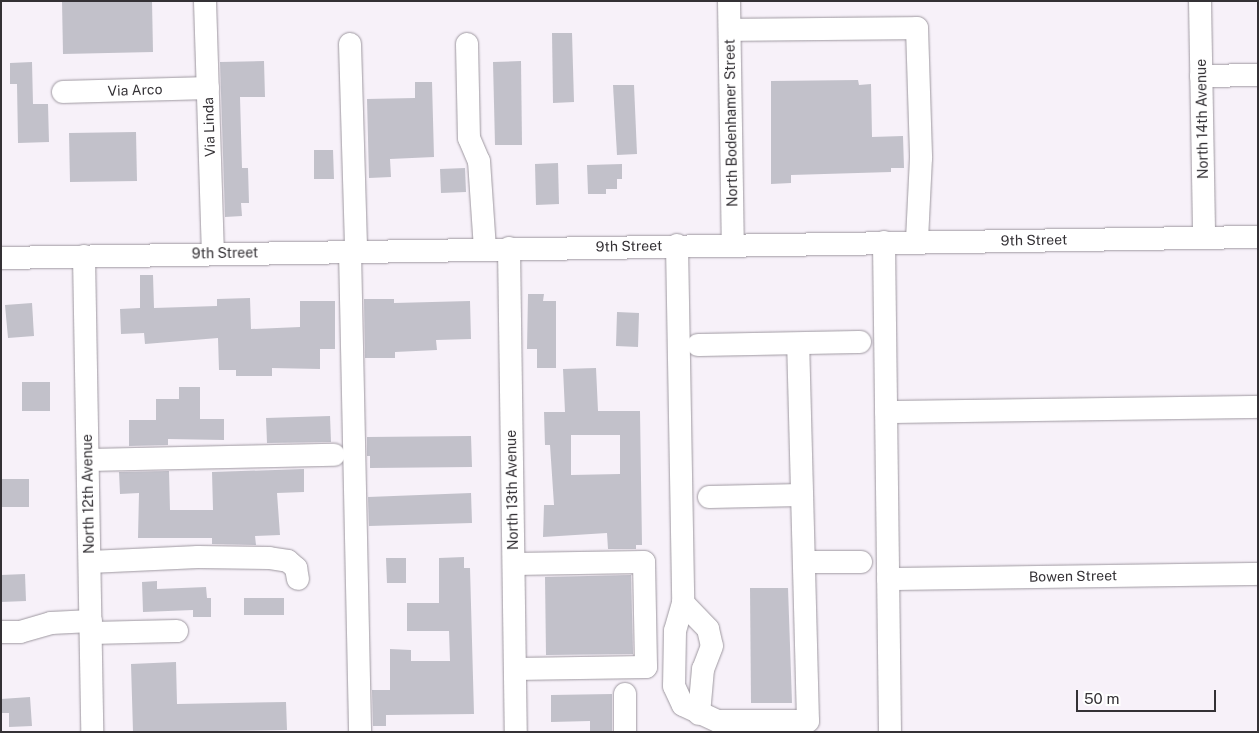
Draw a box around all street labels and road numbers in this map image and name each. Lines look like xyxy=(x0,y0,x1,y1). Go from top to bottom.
street label: North Bodenhamer Street xyxy=(721,39,741,207)
street label: North 14th Avenue xyxy=(1193,59,1211,179)
street label: Via Arco xyxy=(107,81,163,99)
street label: Via Linda xyxy=(200,97,218,157)
street label: 9th Street xyxy=(1001,231,1067,249)
street label: 9th Street xyxy=(596,237,662,255)
street label: 9th Street xyxy=(192,244,258,262)
street label: North 13th Avenue xyxy=(503,430,521,550)
street label: North 12th Avenue xyxy=(79,434,97,554)
street label: Bowen Street xyxy=(1029,567,1117,585)

